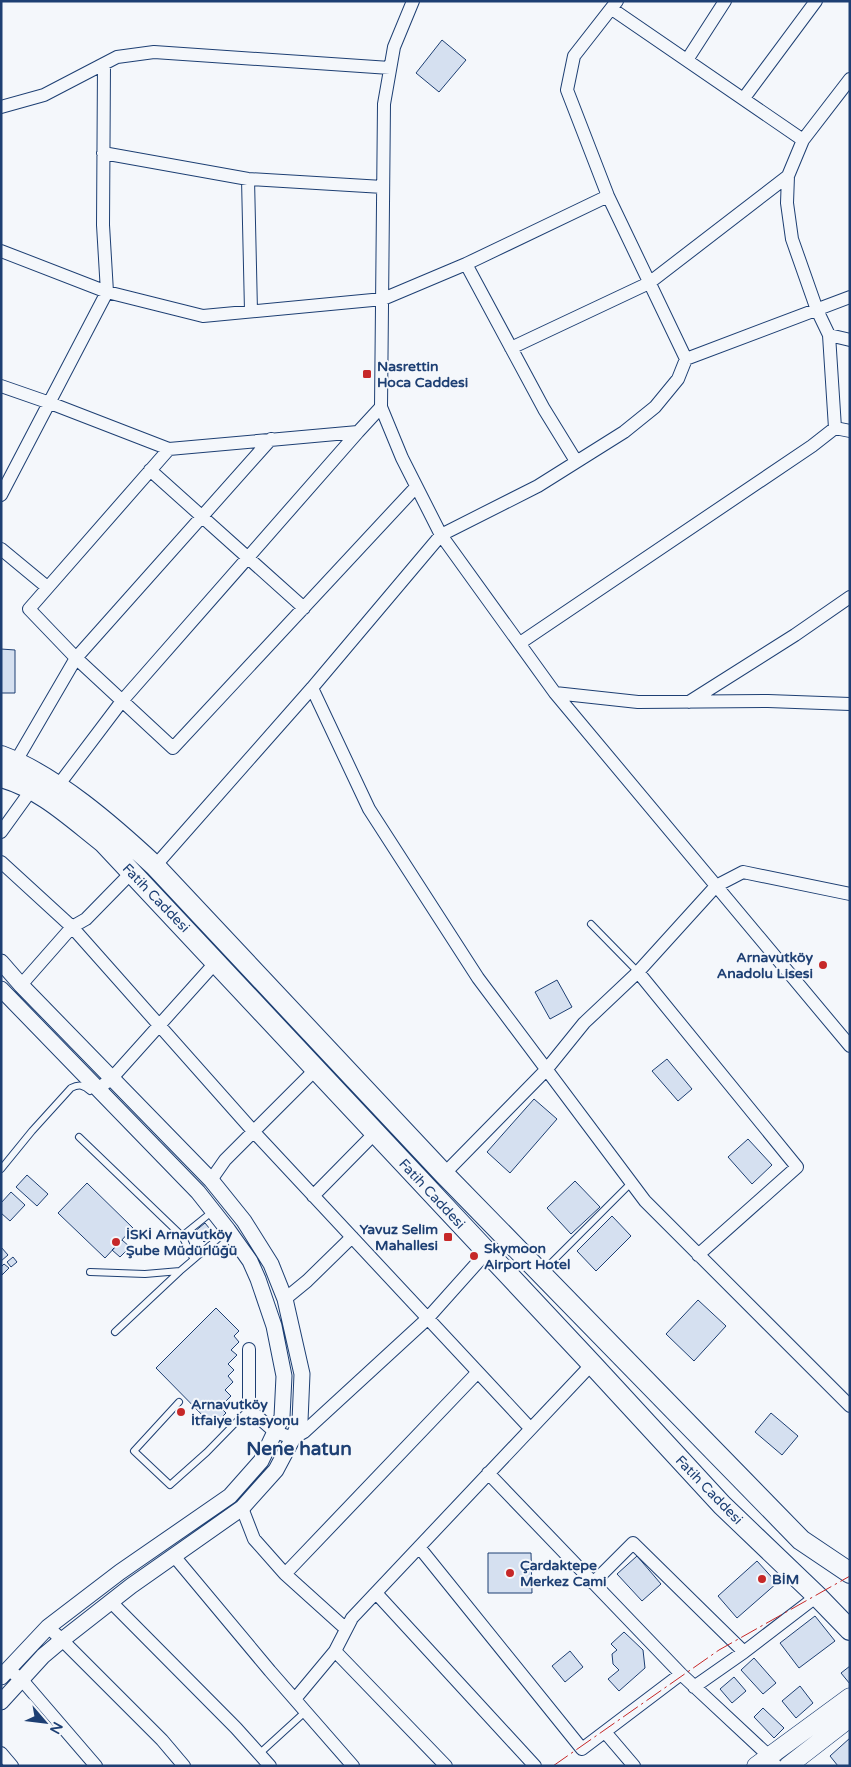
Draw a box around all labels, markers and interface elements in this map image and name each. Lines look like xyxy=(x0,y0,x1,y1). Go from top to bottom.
place label: Nasrettin Hoca Caddesi xyxy=(377,358,468,391)
marker: Nasrettin Hoca Caddesi xyxy=(361,368,373,380)
street label: Fatih Caddesi xyxy=(119,860,193,936)
place label: Arnavutköy Anadolu Lisesi xyxy=(717,949,813,982)
marker: Arnavutköy Anadolu Lisesi xyxy=(817,959,829,971)
street label: Fatih Caddesi xyxy=(395,1155,469,1233)
place label: Yavuz Selim Mahallesi xyxy=(360,1221,438,1254)
place label: İSKİ Arnavutköy Şube Müdürlüğü xyxy=(126,1226,237,1259)
marker: Yavuz Selim Mahallesi xyxy=(442,1231,454,1243)
marker: İSKİ Arnavutköy Şube Müdürlüğü xyxy=(110,1236,122,1248)
place label: Skymoon Airport Hotel xyxy=(484,1240,570,1273)
marker: Skymoon Airport Hotel xyxy=(468,1250,480,1262)
place label: Arnavutköy İtfaiye İstasyonu xyxy=(191,1396,299,1429)
marker: Arnavutköy İtfaiye İstasyonu xyxy=(175,1406,187,1418)
district label: Nene hatun xyxy=(246,1438,352,1460)
street label: Fatih Caddesi xyxy=(672,1452,746,1528)
place label: Çardaktepe Merkez Cami xyxy=(520,1557,607,1590)
marker: Çardaktepe Merkez Cami xyxy=(504,1567,516,1579)
place label: BİM xyxy=(772,1571,799,1588)
marker: BİM xyxy=(756,1573,768,1585)
north arrow xyxy=(20,1697,70,1747)
text: N xyxy=(46,1719,66,1737)

